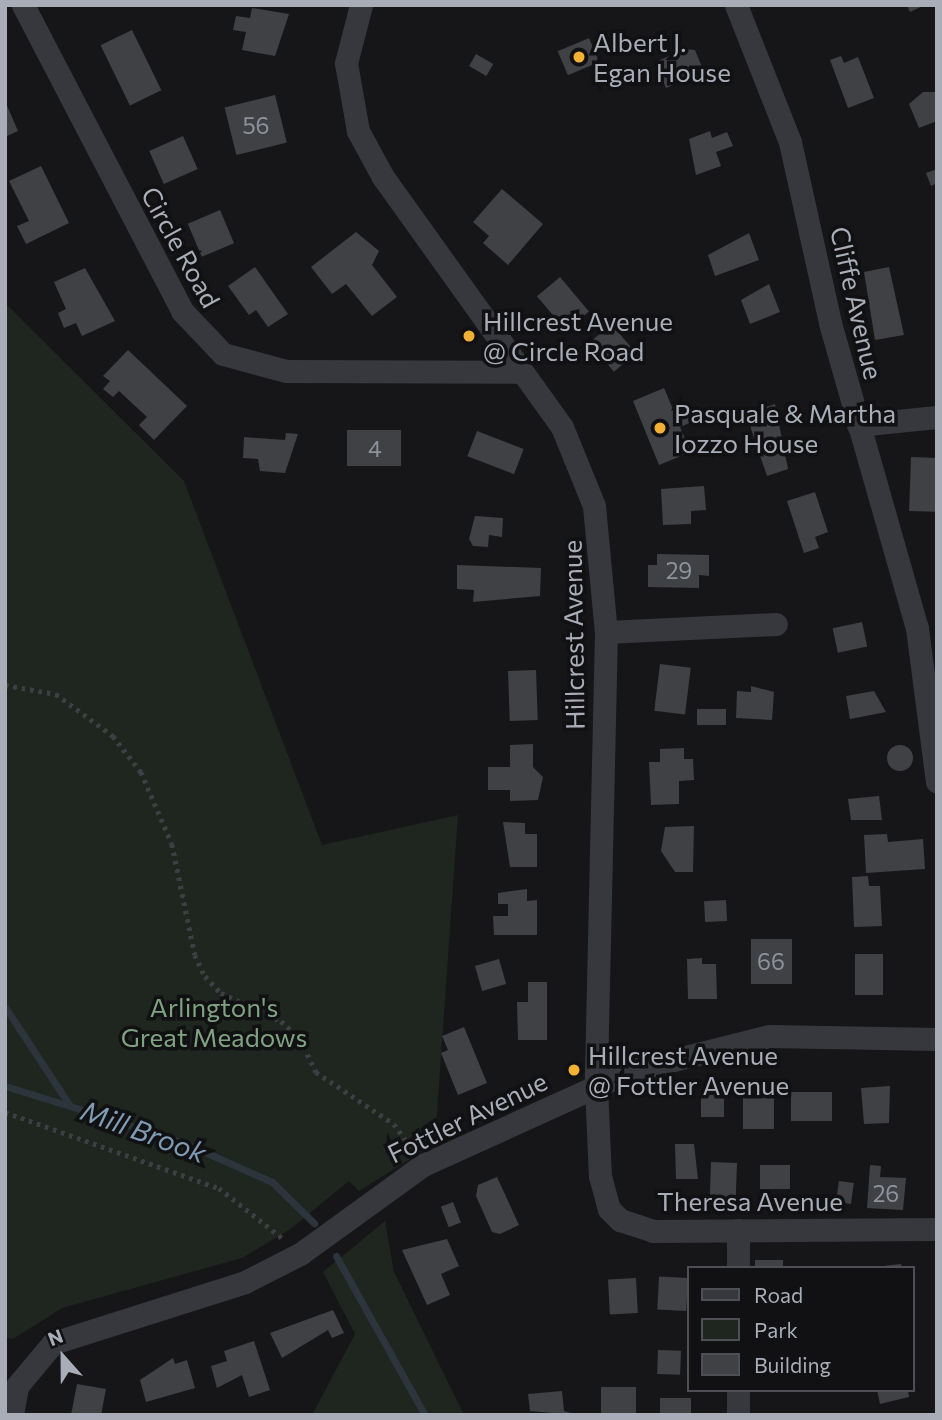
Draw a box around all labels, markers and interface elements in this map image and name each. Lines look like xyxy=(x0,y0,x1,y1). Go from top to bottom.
place label: Albert J. Egan House xyxy=(593,26,731,88)
marker: Albert J. Egan House xyxy=(571,49,587,65)
house number: 56 xyxy=(242,111,270,139)
street label: Circle Road xyxy=(135,181,227,313)
street label: Cliffe Avenue xyxy=(824,224,890,382)
place label: Hillcrest Avenue @ Circle Road xyxy=(483,305,673,366)
marker: Hillcrest Avenue @ Circle Road xyxy=(461,328,477,344)
place label: Pasquale & Martha Iozzo House xyxy=(674,397,896,458)
marker: Pasquale & Martha Iozzo House xyxy=(652,420,668,436)
house number: 4 xyxy=(368,434,382,462)
street label: Hillcrest Avenue xyxy=(556,540,590,730)
house number: 29 xyxy=(666,556,692,584)
house number: 66 xyxy=(757,947,785,975)
park label: Arlington's Great Meadows xyxy=(121,991,307,1052)
place label: Hillcrest Avenue @ Fottler Avenue xyxy=(588,1039,789,1100)
marker: Hillcrest Avenue @ Fottler Avenue xyxy=(566,1062,582,1078)
street label: Fottler Avenue xyxy=(382,1065,552,1169)
water label: Mill Brook xyxy=(77,1093,211,1169)
house number: 26 xyxy=(873,1179,899,1207)
street label: Theresa Avenue xyxy=(657,1185,843,1217)
legend xyxy=(687,1266,914,1392)
text: Road xyxy=(754,1282,803,1307)
text: Park xyxy=(754,1317,798,1342)
north arrow xyxy=(28,1322,98,1392)
text: N xyxy=(45,1324,66,1350)
text: Building xyxy=(754,1352,831,1377)

